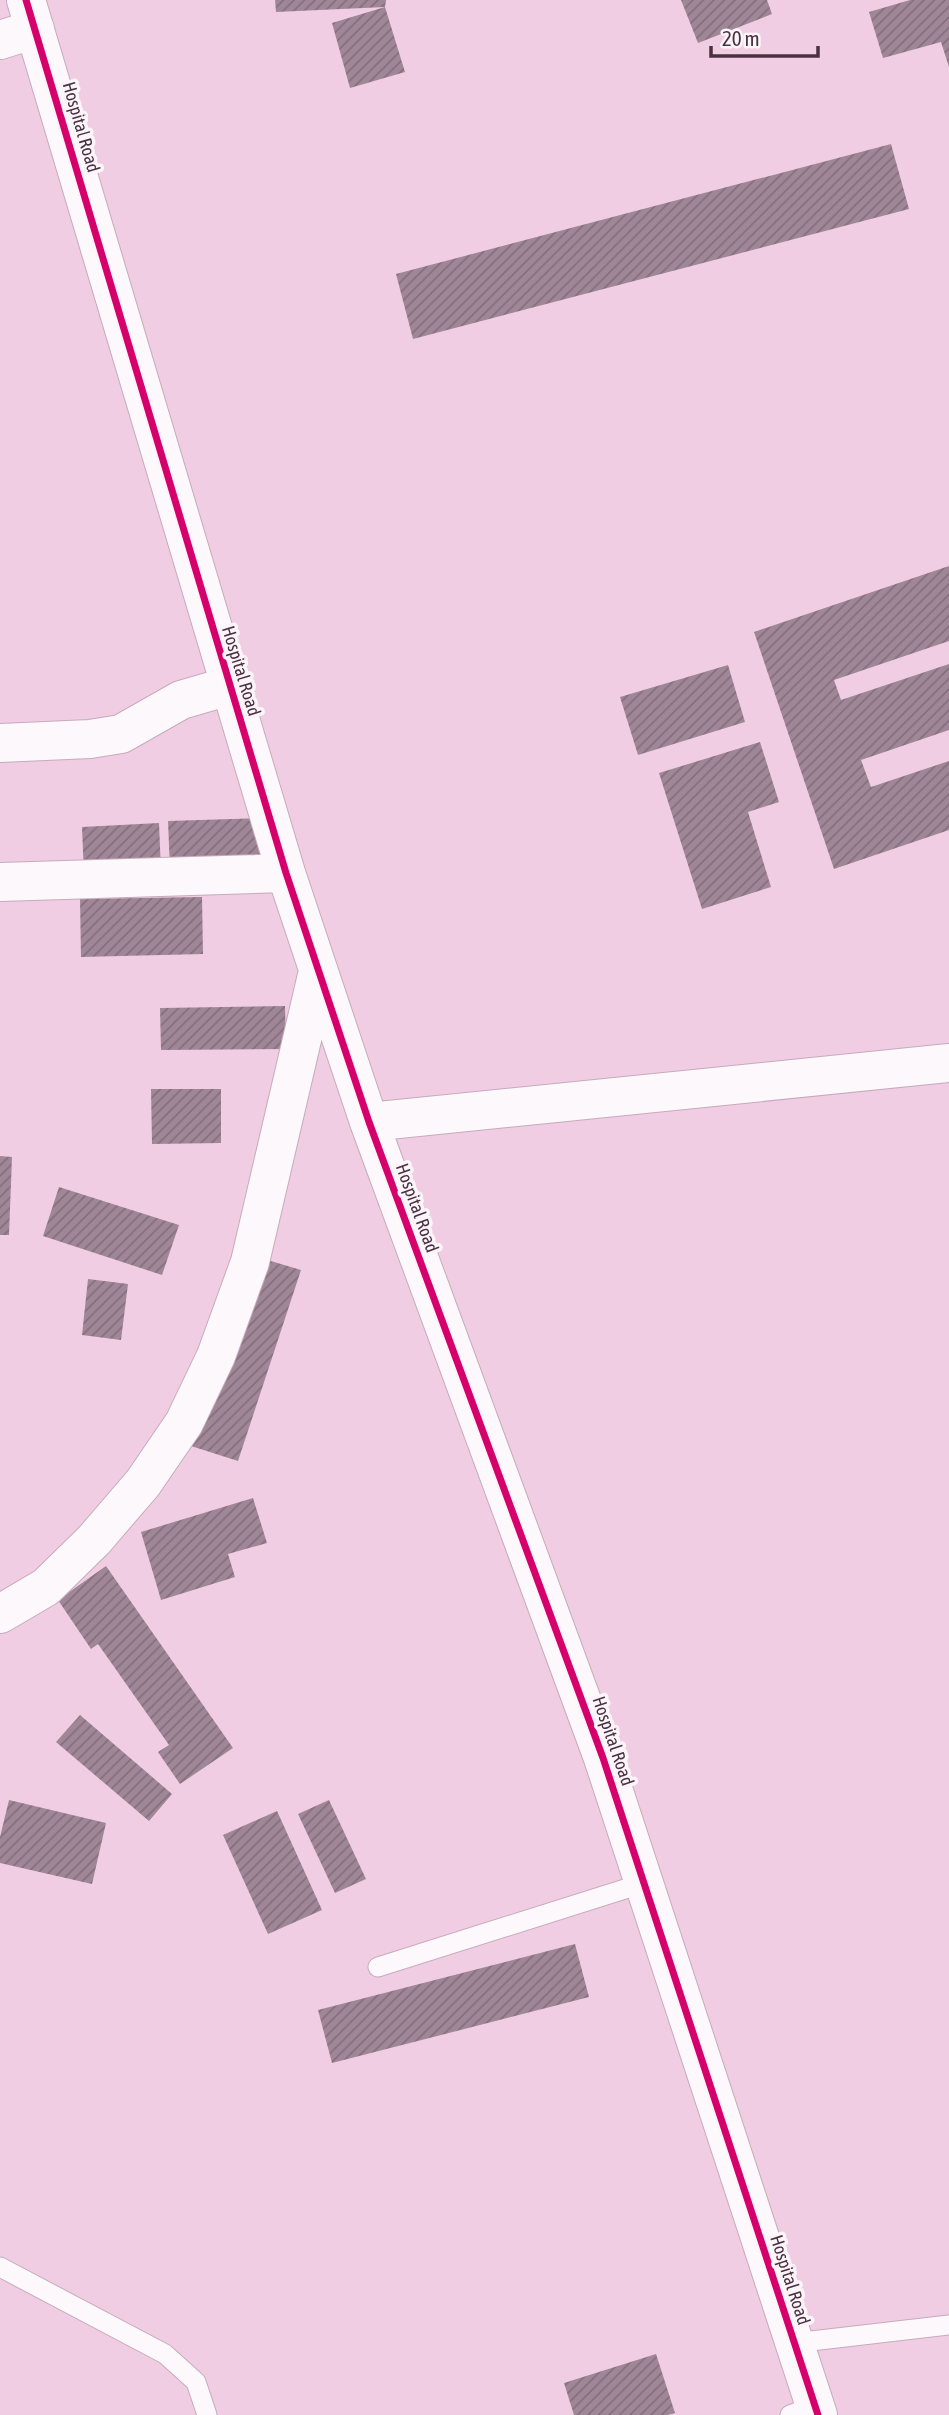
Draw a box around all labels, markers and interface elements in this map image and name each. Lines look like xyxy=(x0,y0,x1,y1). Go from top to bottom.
scale bar xyxy=(711,14,818,58)
text: 20 m xyxy=(722,26,760,50)
street label: Hospital Road xyxy=(59,79,104,175)
street label: Hospital Road xyxy=(218,623,265,718)
street label: Hospital Road xyxy=(392,1160,443,1255)
street label: Hospital Road xyxy=(588,1693,639,1788)
street label: Hospital Road xyxy=(766,2232,815,2327)

